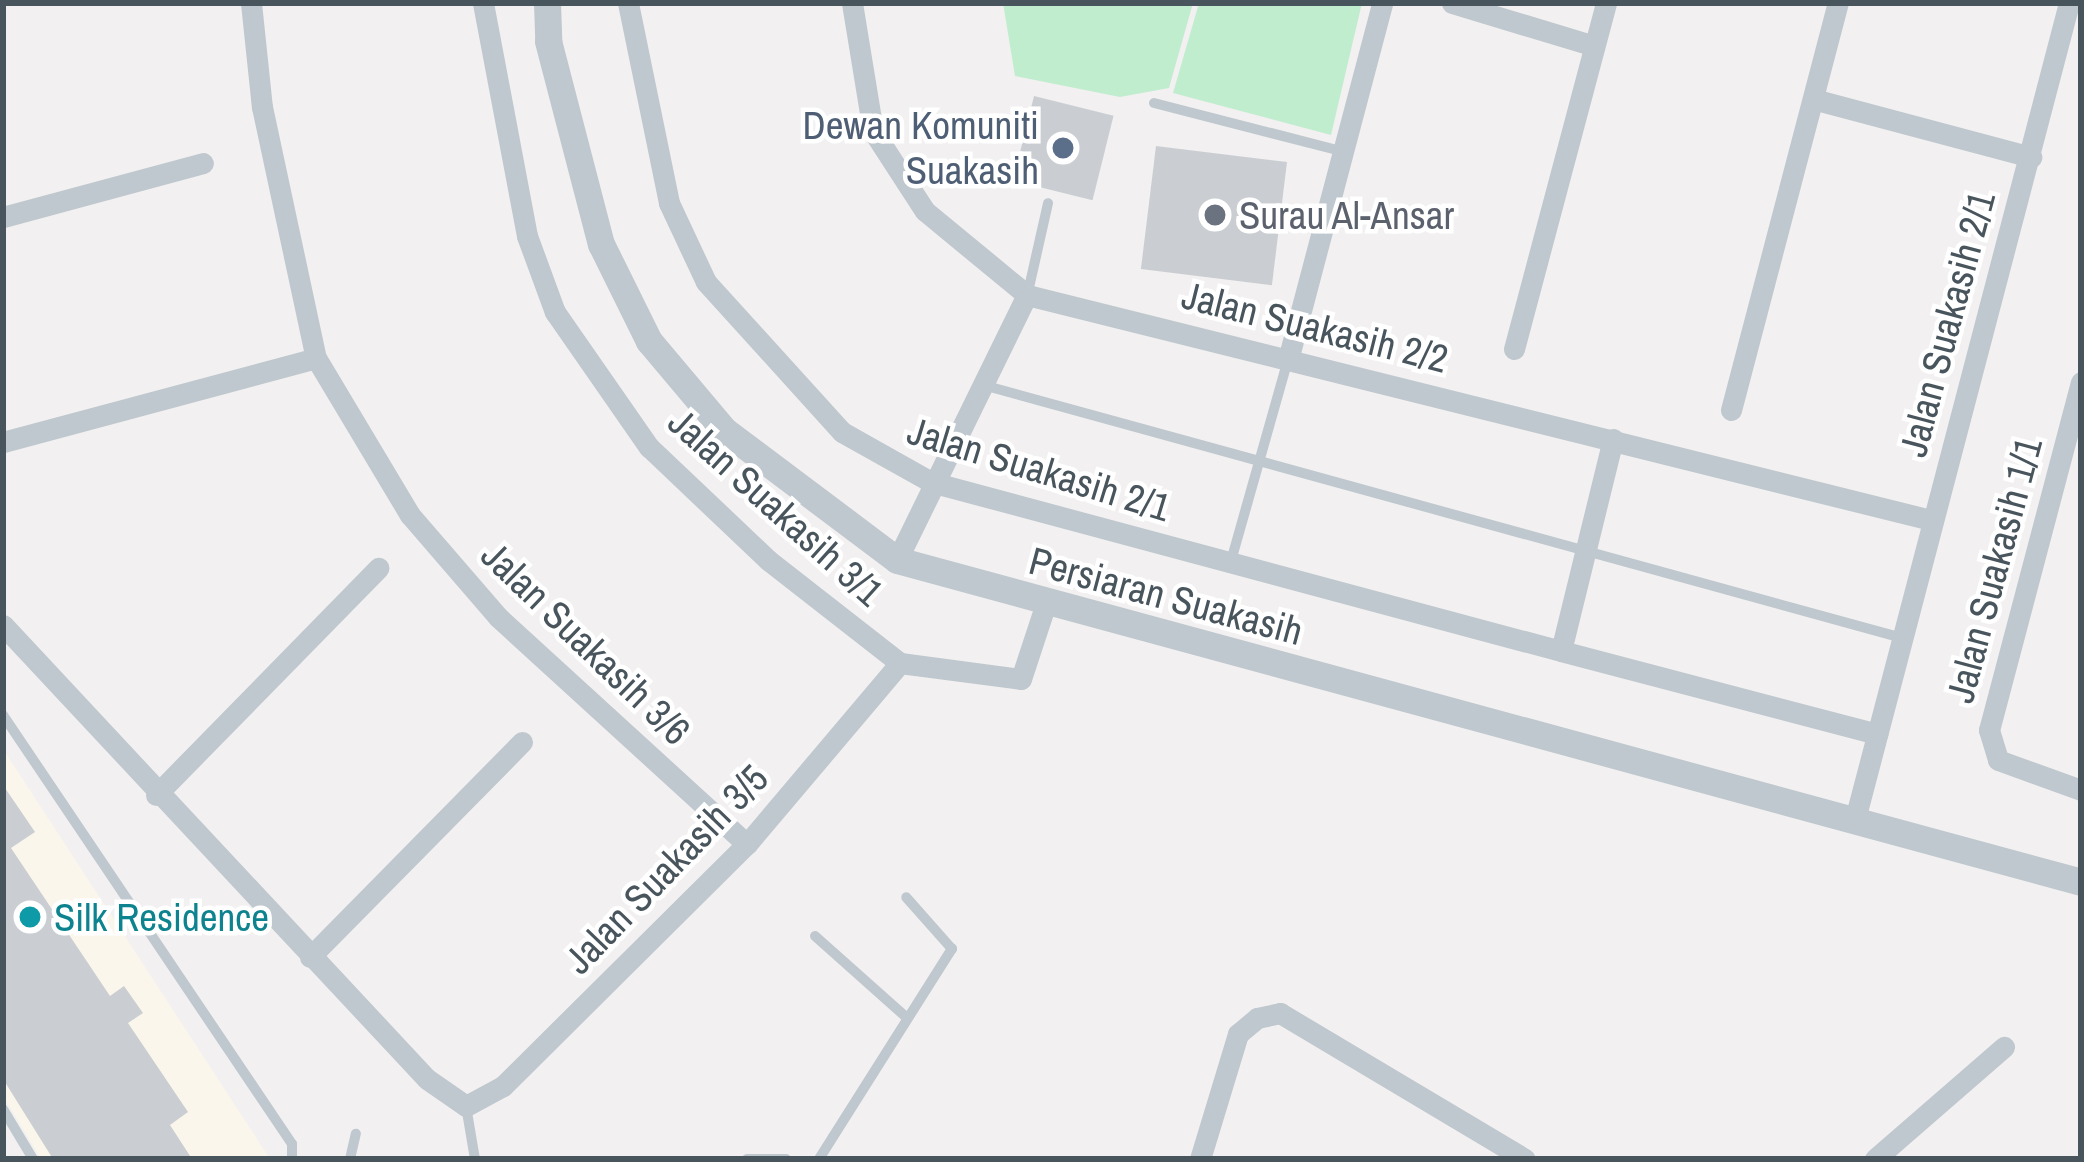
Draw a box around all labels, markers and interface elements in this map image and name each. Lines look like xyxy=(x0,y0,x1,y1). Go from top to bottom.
place label: Dewan Komuniti Suakasih xyxy=(803,103,1039,194)
marker: Dewan Komuniti Suakasih xyxy=(1050,135,1076,161)
street label: Jalan Suakasih 2/1 xyxy=(1889,187,2005,461)
place label: Surau Al-Ansar xyxy=(1239,192,1456,238)
marker: Surau Al-Ansar xyxy=(1202,202,1228,228)
street label: Jalan Suakasih 2/2 xyxy=(1177,271,1453,383)
street label: Jalan Suakasih 3/1 xyxy=(659,399,893,615)
street label: Jalan Suakasih 2/1 xyxy=(902,407,1176,531)
street label: Jalan Suakasih 1/1 xyxy=(1936,433,2052,707)
street label: Jalan Suakasih 3/6 xyxy=(472,532,700,754)
street label: Persiaran Suakasih xyxy=(1024,537,1308,655)
street label: Jalan Suakasih 3/5 xyxy=(555,755,777,983)
place label: Silk Residence xyxy=(54,894,269,940)
marker: Silk Residence xyxy=(17,904,43,930)

